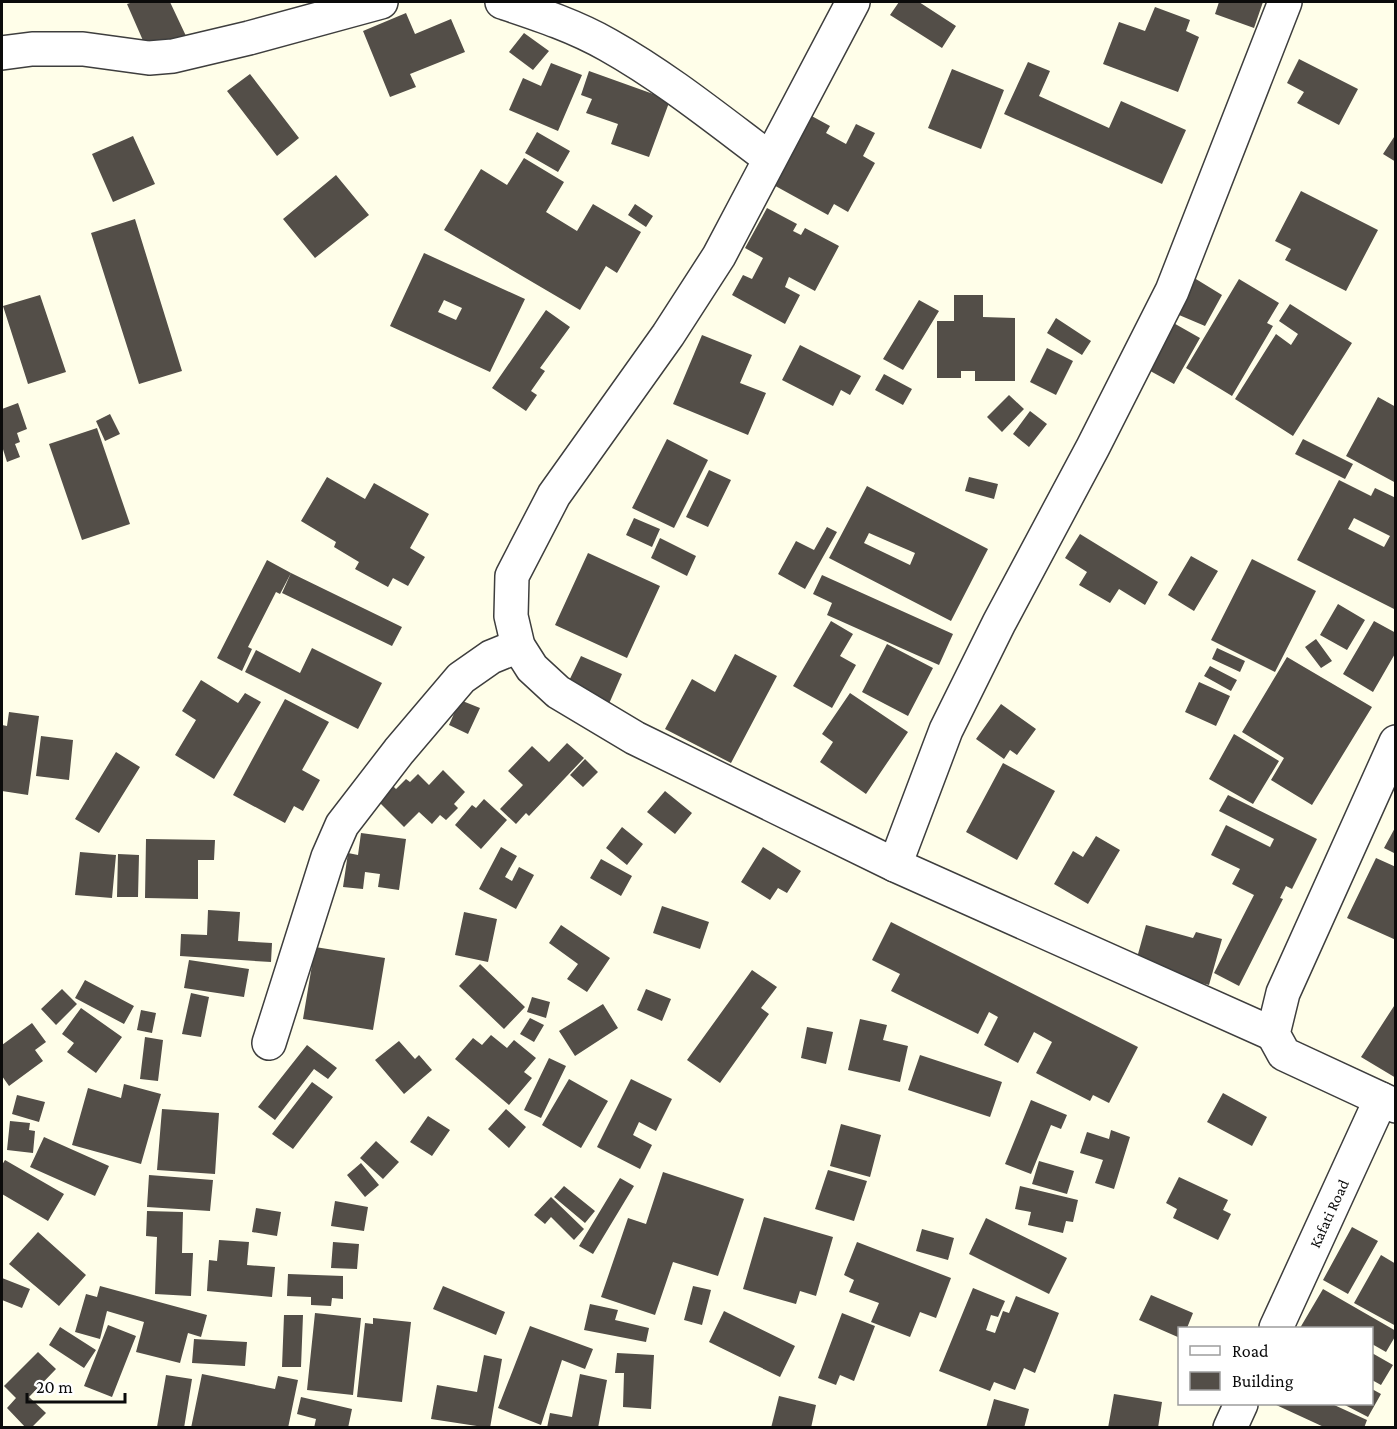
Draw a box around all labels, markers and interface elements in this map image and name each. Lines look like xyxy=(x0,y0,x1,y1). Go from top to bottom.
street label: Kafati Road xyxy=(1306,1176,1352,1251)
legend xyxy=(1178,1327,1373,1405)
text: Road xyxy=(1232,1341,1269,1361)
scale bar xyxy=(27,1366,124,1404)
text: Building xyxy=(1232,1371,1294,1391)
text: 20 m xyxy=(36,1377,73,1397)

